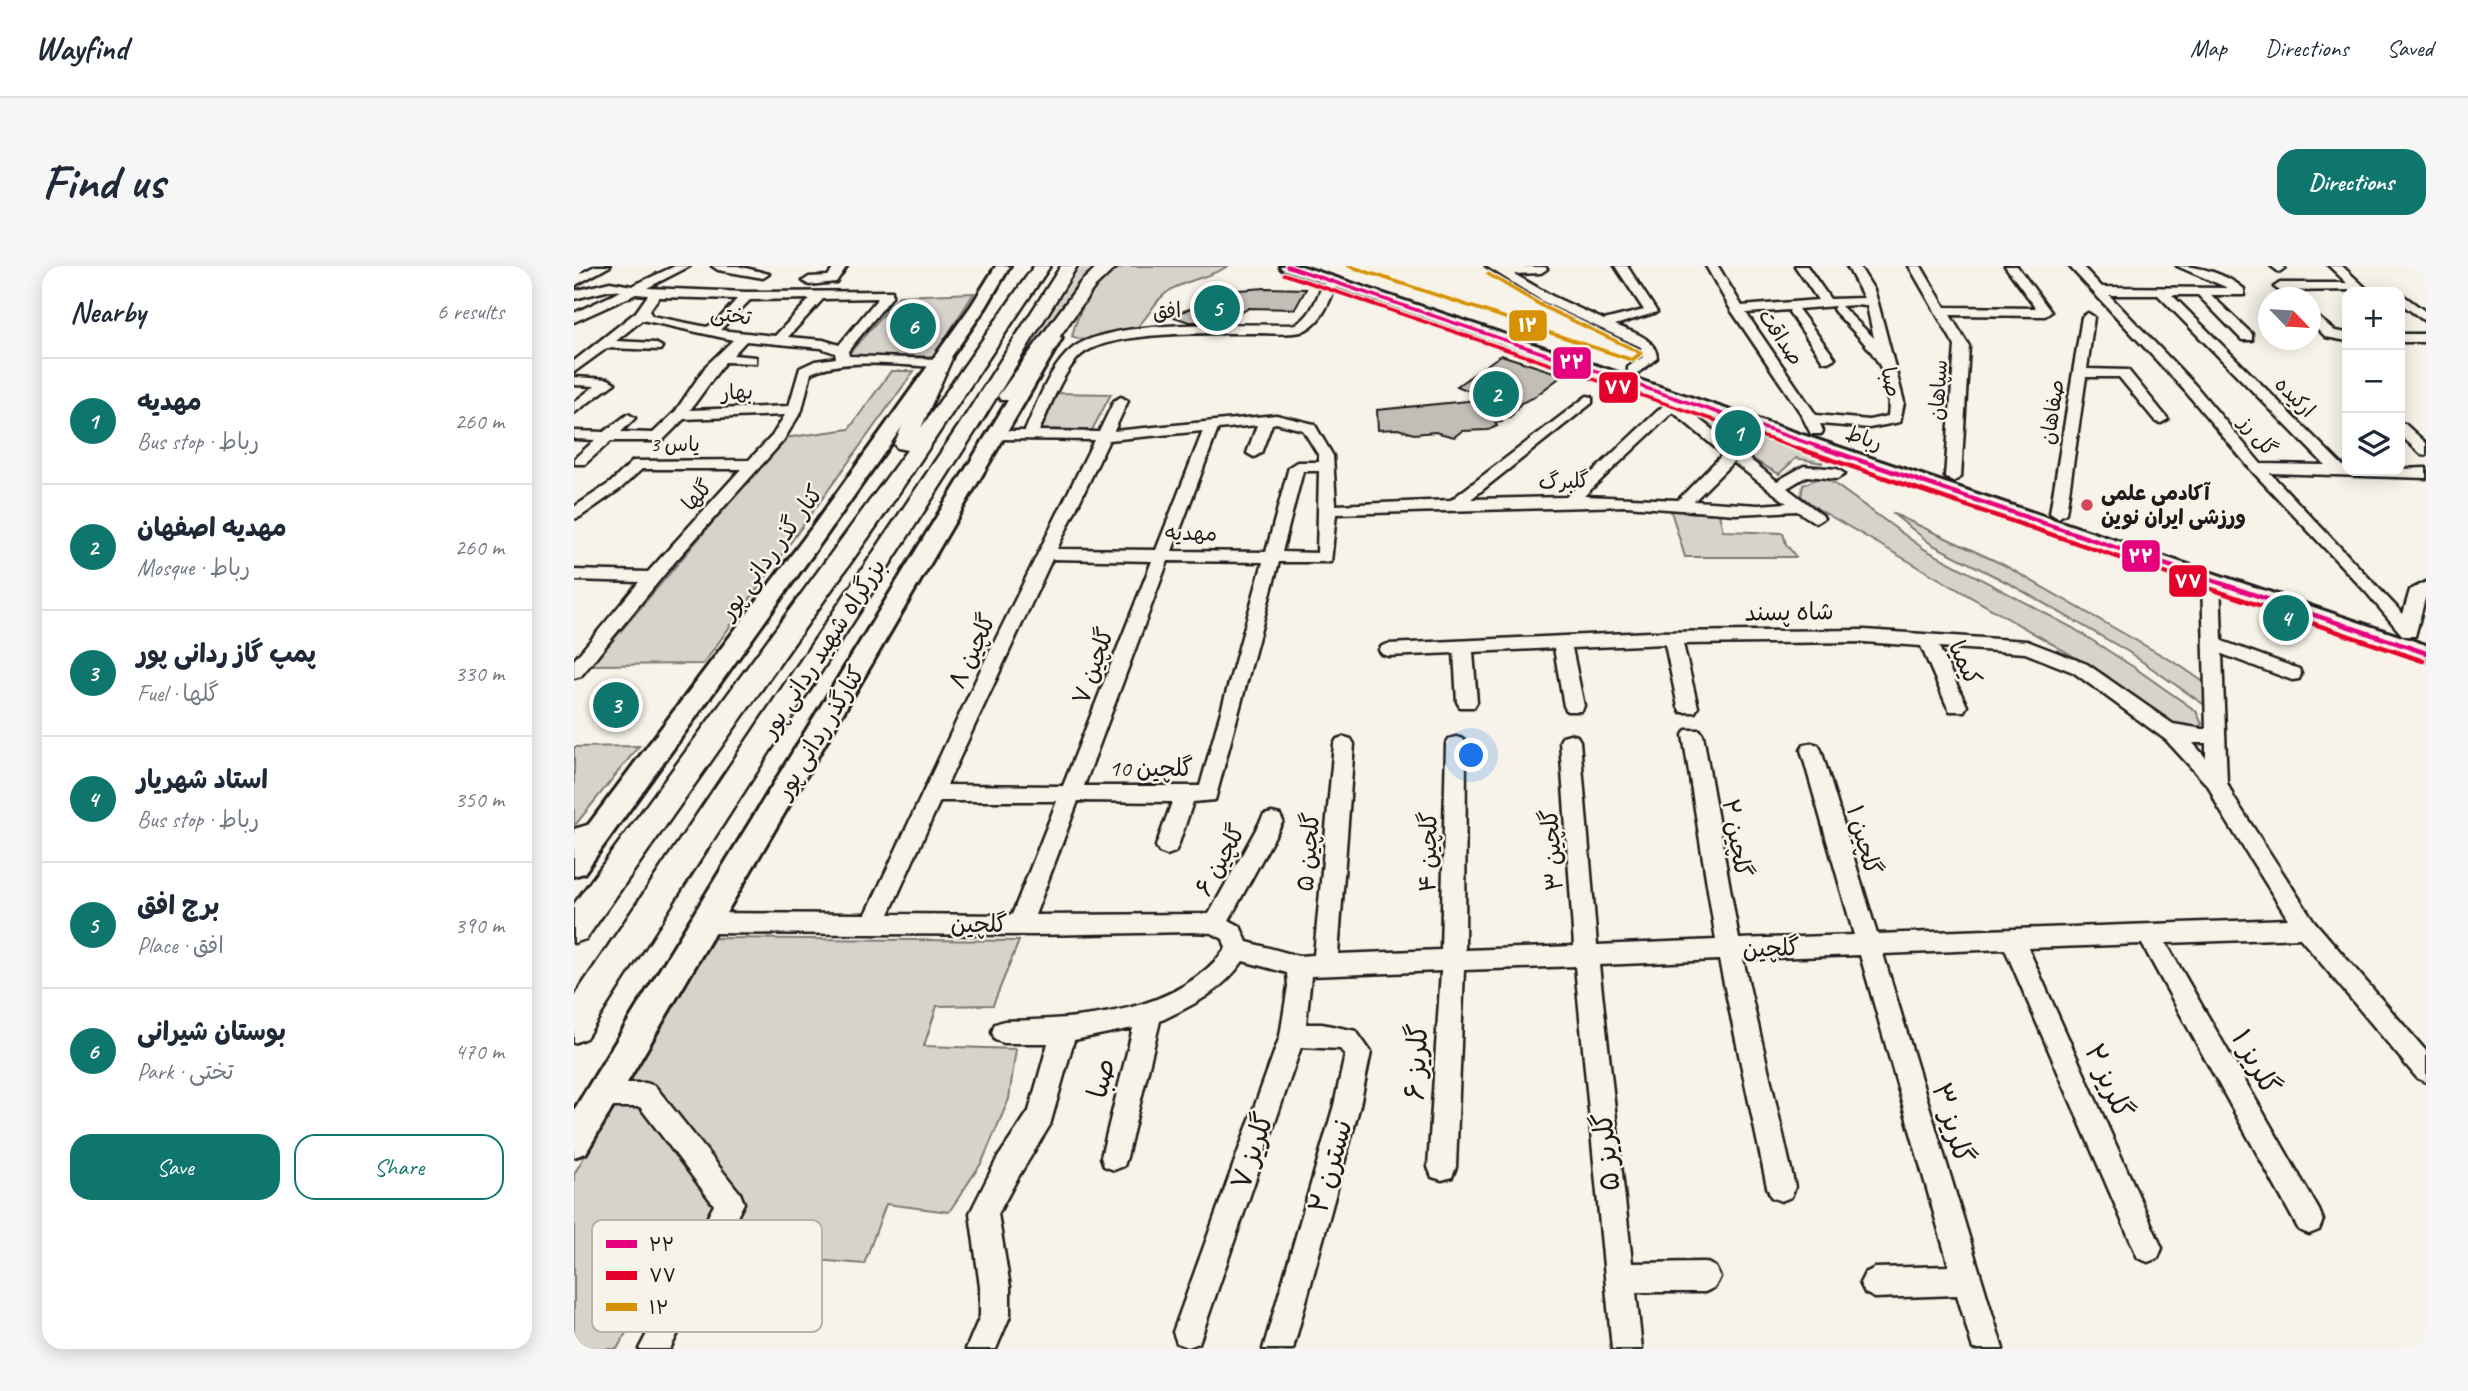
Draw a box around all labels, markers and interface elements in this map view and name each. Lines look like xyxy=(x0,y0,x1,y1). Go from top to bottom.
text: Wayfind xyxy=(35,27,128,69)
text: Map xyxy=(2190,33,2227,63)
text: Directions xyxy=(2265,33,2348,63)
text: Saved xyxy=(2386,33,2433,63)
button: Directions xyxy=(2277,149,2426,215)
text: Find us xyxy=(42,151,164,213)
pin: 5 xyxy=(1194,282,1240,334)
north arrow xyxy=(2258,287,2321,350)
map controls xyxy=(2342,287,2405,476)
button: + xyxy=(2342,287,2405,350)
text: Nearby xyxy=(70,293,146,331)
text: 6 results xyxy=(437,297,504,326)
street label: افق xyxy=(1152,297,1182,325)
street label: تختی xyxy=(709,299,754,332)
pin: 6 xyxy=(890,300,936,352)
street label: صداقت xyxy=(1753,304,1809,370)
line badge: ۱۲ xyxy=(1508,309,1548,342)
text: ۱۲ xyxy=(1518,314,1538,338)
line badge: ۲۲ xyxy=(1552,346,1592,380)
button: − xyxy=(2342,350,2405,413)
text: ۲۲ xyxy=(1560,351,1584,375)
street label: سپاهان xyxy=(1923,359,1953,421)
street label: صبا xyxy=(1875,365,1907,399)
pin: 2 xyxy=(1473,368,1519,420)
line badge: ۷۷ xyxy=(1598,371,1639,404)
street label: ارکیده xyxy=(2269,371,2321,423)
text: ۷۷ xyxy=(1604,376,1632,400)
street label: بهار xyxy=(718,378,754,406)
street label: صفاهان xyxy=(2034,378,2070,446)
text: مهدیه xyxy=(137,385,202,418)
text: 1 xyxy=(88,407,98,436)
text: 260 m xyxy=(455,407,504,436)
pin: 1 xyxy=(1715,407,1761,459)
street label: گل رز xyxy=(2232,409,2283,462)
button: layers xyxy=(2342,413,2405,476)
street label: رباط xyxy=(1842,420,1886,456)
text: Bus stop · رباط xyxy=(137,427,259,456)
street label: یاس 3 xyxy=(650,431,700,457)
street label: گلبرگ xyxy=(1538,467,1590,495)
street label: گلها xyxy=(676,474,718,516)
street label: کنار گذر ردانی پور xyxy=(711,479,830,627)
place label: آکادمی علمی ورزشی ایران نوین xyxy=(2101,480,2246,530)
marker: آکادمی علمی ورزشی ایران نوین xyxy=(2079,497,2095,513)
text: مهدیه اصفهان xyxy=(137,511,287,544)
street label: مهدیه xyxy=(1165,520,1217,546)
text: 2 xyxy=(88,533,98,562)
text: 260 m xyxy=(455,533,504,562)
line badge: ۲۲ xyxy=(2121,539,2161,573)
text: ۲۲ xyxy=(2129,545,2153,569)
text: Mosque · رباط xyxy=(137,553,250,582)
street label: بزرگراه شهید ردانی پور xyxy=(753,553,892,745)
line badge: ۷۷ xyxy=(2168,564,2208,598)
text: ۷۷ xyxy=(2174,570,2202,594)
pin: 4 xyxy=(2263,592,2309,644)
street label: شاه پسند xyxy=(1744,596,1834,628)
street label: گلچین ۸ xyxy=(942,609,1002,693)
street label: گلچین ۷ xyxy=(1065,623,1121,709)
street label: کیمیا xyxy=(1942,636,1988,690)
text: پمپ گاز ردانی پور xyxy=(137,637,316,670)
text: 3 xyxy=(88,659,98,688)
text: 330 m xyxy=(455,659,504,688)
street label: کنارگذر ردانی پور xyxy=(768,660,871,806)
text: Fuel · گلها xyxy=(137,679,219,708)
pin: 3 xyxy=(593,679,639,731)
your location xyxy=(1454,738,1488,772)
street label: گلچین 10 xyxy=(1109,753,1193,783)
text: استاد شهریار xyxy=(137,763,268,796)
text: 4 xyxy=(88,785,98,814)
text: 350 m xyxy=(455,785,504,814)
street label: گلچین ۲ xyxy=(1715,797,1759,879)
street label: گلچین ۱ xyxy=(1840,802,1888,878)
text: Bus stop · رباط xyxy=(137,805,259,834)
street label: گلچین ۳ xyxy=(1534,808,1570,892)
street label: گلچین ۵ xyxy=(1290,811,1326,893)
street label: گلچین ۴ xyxy=(1412,811,1444,893)
street label: گلچین ۶ xyxy=(1188,819,1252,901)
text: برج افق xyxy=(137,889,220,922)
street label: گلچین xyxy=(951,909,1007,939)
text: 5 xyxy=(88,911,98,940)
text: 390 m xyxy=(455,911,504,940)
text: Place · افق xyxy=(137,931,224,960)
street label: گلچین xyxy=(1742,932,1800,964)
text: بوستان شیرانی xyxy=(137,1015,286,1048)
street label: گلریز ۶ xyxy=(1397,1023,1435,1101)
street label: گلریز ۱ xyxy=(2224,1023,2288,1101)
text: 6 xyxy=(88,1037,98,1066)
text: 470 m xyxy=(455,1037,504,1066)
street label: گلریز ۲ xyxy=(2077,1038,2141,1124)
street label: صبا xyxy=(1079,1054,1123,1102)
text: Park · تختی xyxy=(137,1057,234,1086)
street label: گلریز ۳ xyxy=(1924,1078,1982,1168)
street label: گلریز ۷ xyxy=(1223,1108,1281,1194)
street label: گلریز ۵ xyxy=(1584,1111,1628,1193)
street label: نسترن ۲ xyxy=(1300,1115,1360,1217)
button: Save xyxy=(70,1134,280,1200)
button: Share xyxy=(294,1134,504,1200)
legend xyxy=(592,1220,822,1332)
text: ۲۲ xyxy=(649,1233,675,1257)
text: ۷۷ xyxy=(649,1264,676,1288)
text: ۱۲ xyxy=(649,1296,669,1320)

